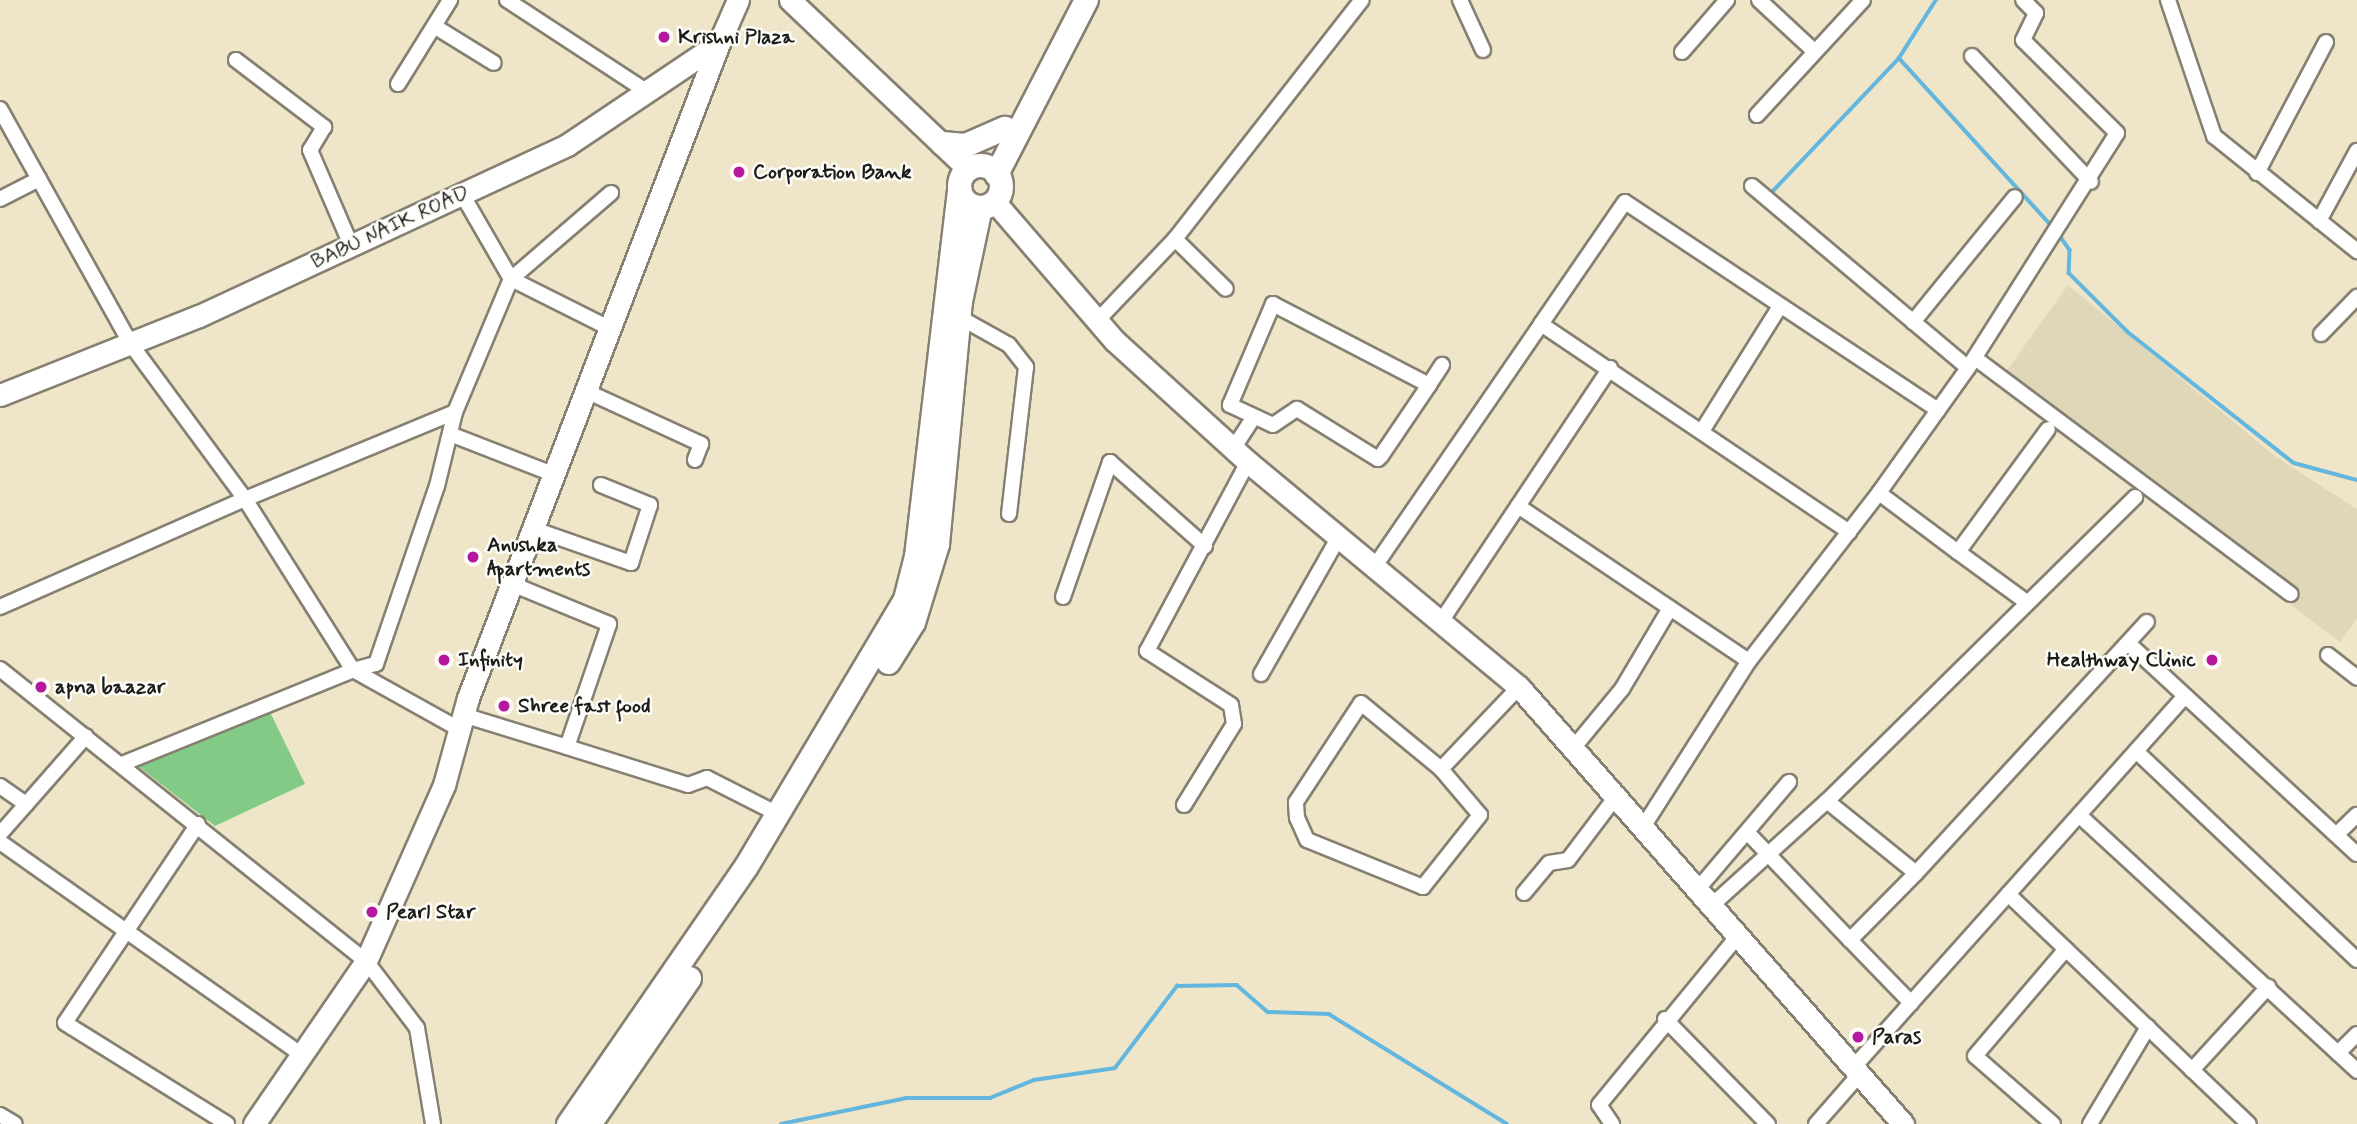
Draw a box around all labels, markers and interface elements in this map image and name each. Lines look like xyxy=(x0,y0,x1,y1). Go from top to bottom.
place label: Krishni Plaza xyxy=(678,24,794,50)
marker: Krishni Plaza xyxy=(656,29,672,45)
place label: Corporation Bank xyxy=(753,159,908,185)
marker: Corporation Bank xyxy=(731,164,747,180)
street label: BABU NAIK ROAD xyxy=(307,179,473,275)
place label: Anushka Apartments xyxy=(487,532,590,582)
marker: Anushka Apartments xyxy=(465,549,481,565)
place label: Infinity xyxy=(458,647,523,673)
place label: Healthway Clinic xyxy=(2045,647,2196,673)
marker: Healthway Clinic xyxy=(2202,650,2222,670)
marker: Infinity xyxy=(436,652,452,668)
place label: apna baazar xyxy=(55,674,167,700)
marker: apna baazar xyxy=(33,679,49,695)
place label: Shree fast food xyxy=(518,693,649,719)
marker: Shree fast food xyxy=(496,698,512,714)
place label: Pearl Star xyxy=(386,899,476,925)
marker: Pearl Star xyxy=(364,904,380,920)
place label: Paras xyxy=(1872,1024,1921,1050)
marker: Paras xyxy=(1850,1029,1866,1045)

